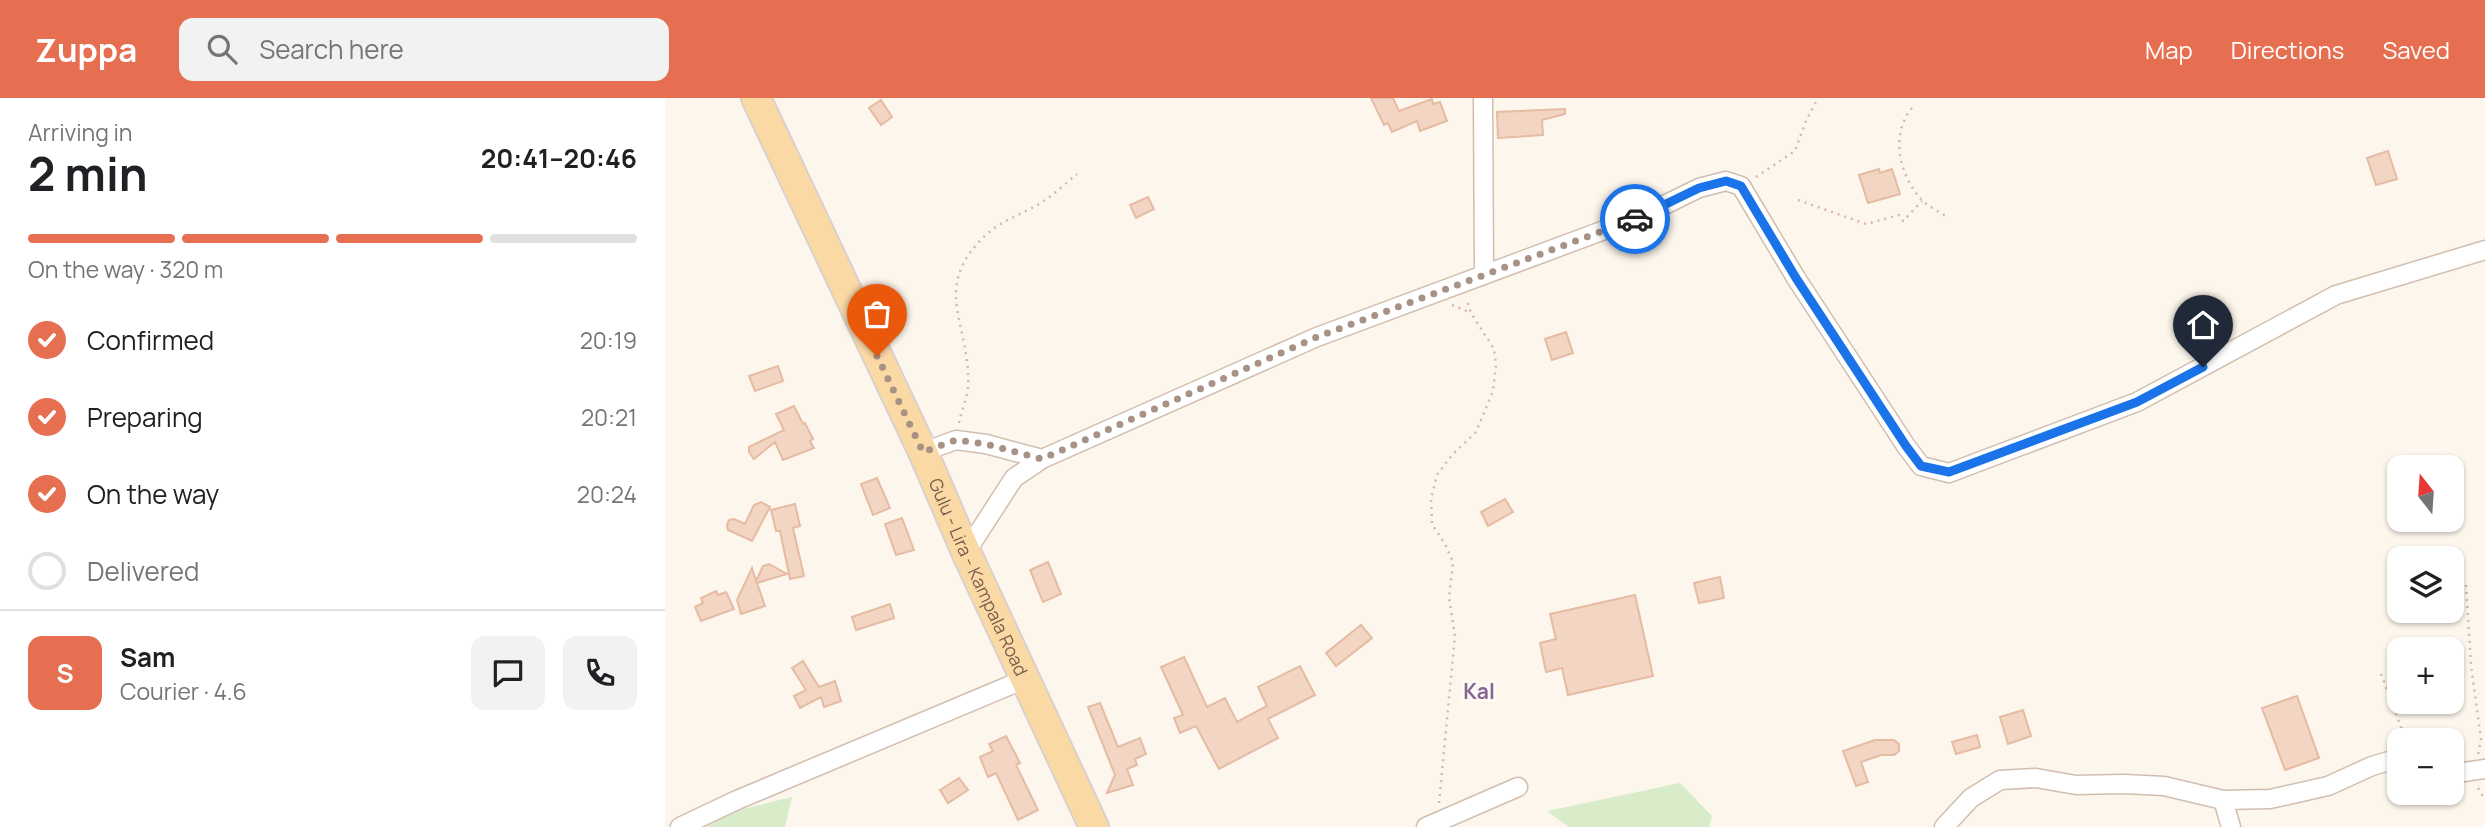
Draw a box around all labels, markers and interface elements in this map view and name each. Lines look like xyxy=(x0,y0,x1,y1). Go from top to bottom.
search box xyxy=(179,18,669,81)
text: Zuppa xyxy=(35,27,137,72)
icon: search xyxy=(203,30,241,68)
text: Search here xyxy=(259,31,404,67)
text: Map xyxy=(2145,33,2193,66)
text: Directions xyxy=(2231,33,2344,66)
text: Saved xyxy=(2382,33,2450,66)
text: Arriving in xyxy=(28,116,133,148)
text: 20:41–20:46 xyxy=(481,140,637,176)
text: 2 min xyxy=(28,142,148,205)
courier xyxy=(1600,184,1670,254)
icon: car xyxy=(1616,200,1654,238)
text: On the way · 320 m xyxy=(28,253,223,285)
pin xyxy=(847,284,907,356)
icon: bag xyxy=(858,295,896,333)
pin xyxy=(2173,295,2233,367)
icon: home xyxy=(2184,306,2222,344)
icon: check xyxy=(28,321,66,359)
text: Confirmed xyxy=(87,322,214,358)
text: 20:19 xyxy=(580,324,637,356)
icon: check xyxy=(28,398,66,436)
text: Preparing xyxy=(87,399,203,435)
text: 20:21 xyxy=(581,401,637,433)
north arrow xyxy=(2387,455,2464,532)
map controls xyxy=(2387,455,2464,805)
street label: Gulu - Lira - Kampala Road xyxy=(924,474,1034,679)
icon: check xyxy=(28,475,66,513)
text: On the way xyxy=(87,476,219,512)
text: 20:24 xyxy=(577,478,637,510)
button: layers xyxy=(2387,546,2464,623)
text: Delivered xyxy=(87,553,199,589)
button: chat xyxy=(471,636,545,710)
button: phone xyxy=(563,636,637,710)
button: + xyxy=(2387,637,2464,714)
text: Sam xyxy=(120,639,175,675)
text: S xyxy=(56,655,74,691)
text: Courier · 4.6 xyxy=(120,675,247,707)
district label: Kal xyxy=(1463,677,1495,705)
button: − xyxy=(2387,728,2464,805)

